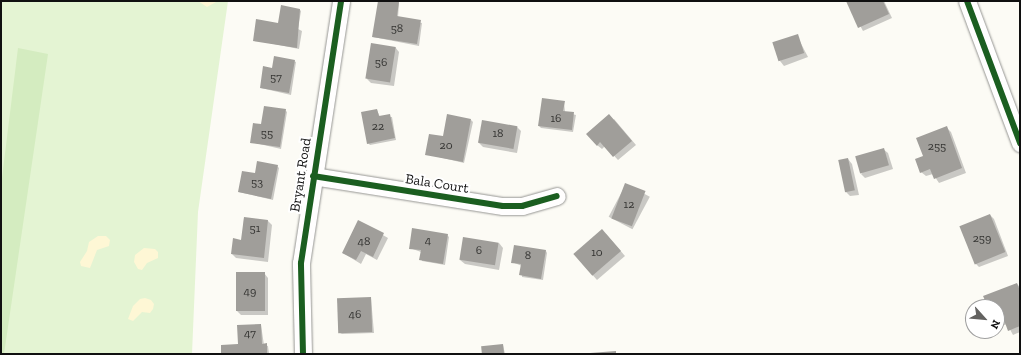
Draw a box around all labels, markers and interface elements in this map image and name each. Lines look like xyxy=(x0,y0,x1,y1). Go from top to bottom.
house number: 58 xyxy=(391,22,403,36)
house number: 56 xyxy=(375,56,387,70)
house number: 57 xyxy=(270,71,282,85)
house number: 16 xyxy=(551,112,561,126)
house number: 22 xyxy=(372,120,384,134)
house number: 55 xyxy=(261,127,273,141)
house number: 18 xyxy=(492,127,504,141)
street label: Bryant Road xyxy=(287,137,315,213)
house number: 20 xyxy=(439,139,453,153)
house number: 255 xyxy=(928,140,946,154)
street label: Bala Court xyxy=(404,171,470,197)
house number: 53 xyxy=(251,176,263,190)
house number: 12 xyxy=(624,198,634,212)
house number: 51 xyxy=(250,222,260,236)
house number: 259 xyxy=(973,232,991,246)
house number: 4 xyxy=(425,234,431,248)
house number: 48 xyxy=(358,235,370,249)
house number: 6 xyxy=(476,244,482,258)
house number: 10 xyxy=(591,246,603,260)
house number: 8 xyxy=(525,249,531,263)
house number: 49 xyxy=(244,285,256,299)
north arrow xyxy=(965,299,1005,339)
house number: 46 xyxy=(349,308,361,322)
text: N xyxy=(988,318,1003,331)
house number: 47 xyxy=(244,327,256,341)

